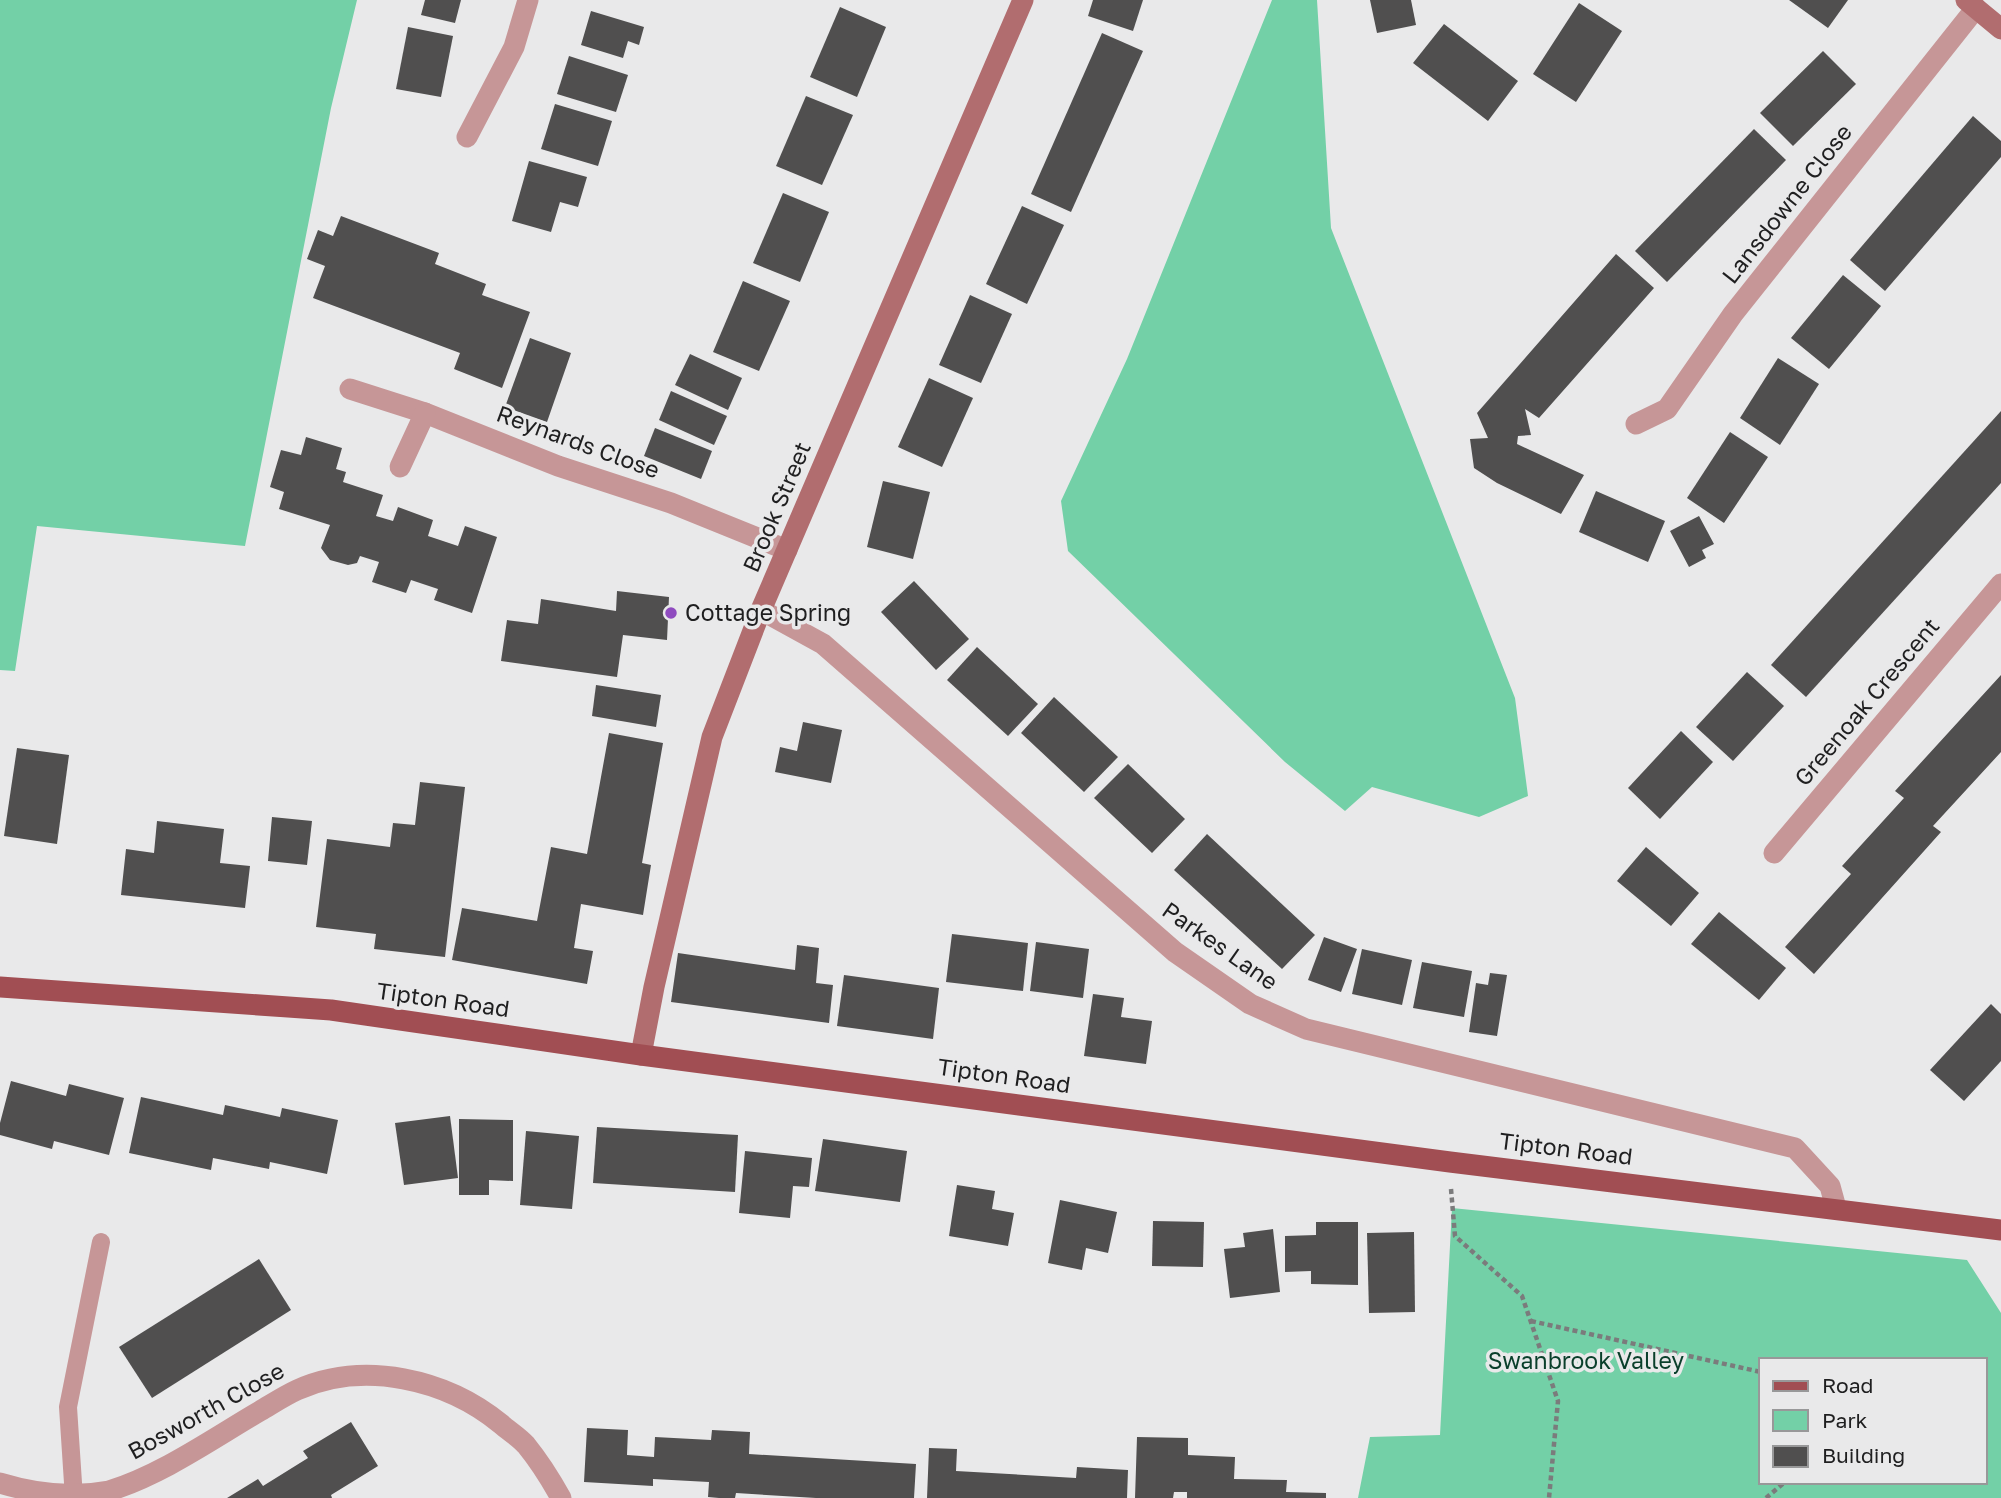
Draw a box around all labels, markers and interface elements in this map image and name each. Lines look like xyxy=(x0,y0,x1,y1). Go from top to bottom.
street label: Lansdowne Close xyxy=(1715,118,1857,289)
street label: Reynards Close xyxy=(493,399,664,484)
street label: Brook Street xyxy=(736,437,816,576)
place label: Cottage Spring xyxy=(685,598,851,626)
marker: Cottage Spring xyxy=(663,605,679,621)
street label: Greenoak Crescent xyxy=(1788,612,1945,791)
street label: Parkes Lane xyxy=(1157,895,1284,995)
street label: Tipton Road xyxy=(375,976,511,1022)
street label: Tipton Road xyxy=(936,1052,1072,1098)
street label: Tipton Road xyxy=(1498,1126,1634,1170)
park label: Swanbrook Valley xyxy=(1488,1346,1684,1374)
street label: Bosworth Close xyxy=(123,1356,288,1465)
legend xyxy=(1759,1358,1987,1484)
text: Road xyxy=(1822,1372,1873,1398)
text: Park xyxy=(1822,1407,1868,1433)
text: Building xyxy=(1822,1442,1905,1468)

